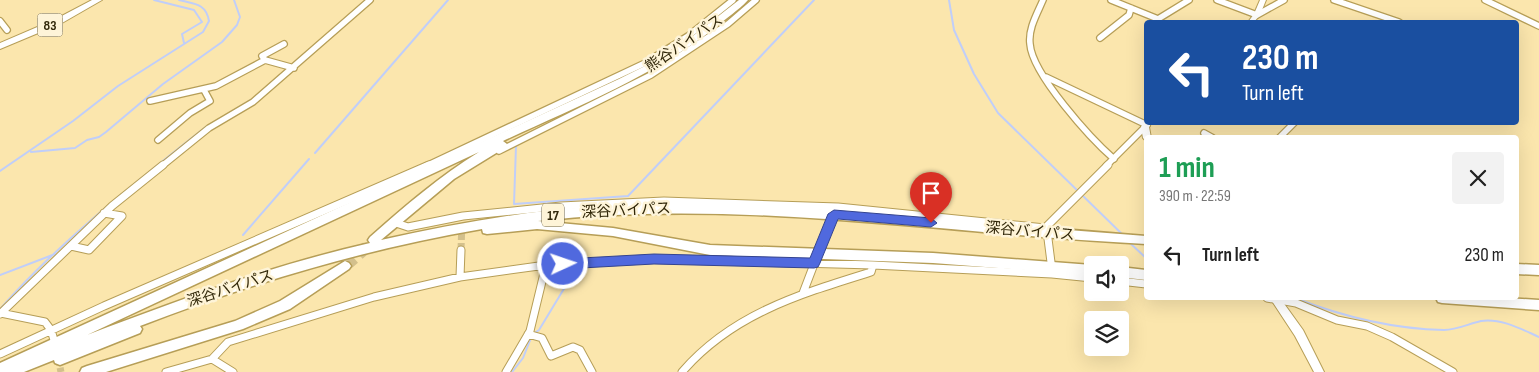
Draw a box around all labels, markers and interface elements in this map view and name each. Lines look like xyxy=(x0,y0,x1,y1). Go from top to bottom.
street label: 熊谷バイパス xyxy=(642,10,727,76)
road number: 83 xyxy=(38,14,62,36)
text: 230 m xyxy=(1242,37,1318,80)
icon: left xyxy=(1159,40,1224,105)
text: Turn left xyxy=(1242,80,1304,107)
text: 1 min xyxy=(1159,150,1215,186)
button: close xyxy=(1452,152,1504,204)
pin xyxy=(910,172,952,223)
icon: arrive xyxy=(917,179,945,207)
text: 390 m · 22:59 xyxy=(1159,187,1231,206)
street label: 深谷バイパス xyxy=(581,199,671,222)
road number: 17 xyxy=(542,204,564,226)
street label: 深谷バイパス xyxy=(984,218,1075,245)
position arrow xyxy=(536,237,588,289)
icon: left xyxy=(1159,241,1187,269)
text: Turn left xyxy=(1202,244,1259,267)
text: 230 m xyxy=(1464,244,1504,267)
map controls xyxy=(1084,256,1129,356)
button: sound xyxy=(1084,256,1129,301)
street label: 深谷バイパス xyxy=(185,266,276,311)
button: layers xyxy=(1084,311,1129,356)

